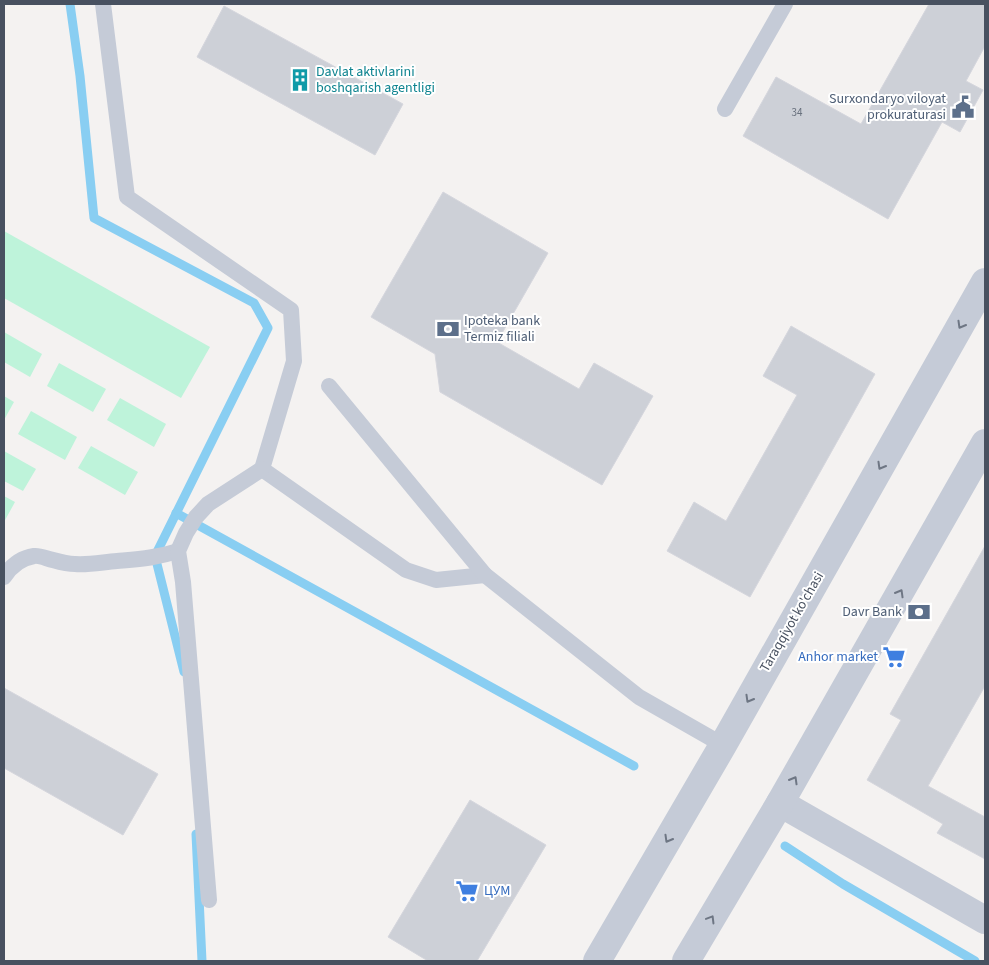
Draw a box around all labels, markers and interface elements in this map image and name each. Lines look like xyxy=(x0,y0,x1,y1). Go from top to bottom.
place label: Davlat aktivlarini boshqarish agentligi xyxy=(316,62,435,98)
building icon: Davlat aktivlarini boshqarish agentligi xyxy=(287,67,313,93)
place label: Surxondaryo viloyat prokuraturasi xyxy=(829,89,946,125)
public building icon: Surxondaryo viloyat prokuraturasi xyxy=(950,94,976,120)
house number: 34 xyxy=(792,105,803,120)
place label: Ipoteka bank Termiz filiali xyxy=(464,311,540,347)
bank icon: Ipoteka bank Termiz filiali xyxy=(435,316,461,342)
one-way arrow xyxy=(958,319,968,328)
one-way arrow xyxy=(877,461,887,470)
street label: Taraqqiyot ko'chasi xyxy=(755,568,829,676)
one-way arrow xyxy=(894,589,904,598)
bank icon: Davr Bank xyxy=(906,599,932,625)
place label: Davr Bank xyxy=(842,602,902,622)
supermarket icon: Anhor market xyxy=(881,644,907,670)
place label: Anhor market xyxy=(798,647,878,667)
one-way arrow xyxy=(745,693,755,702)
one-way arrow xyxy=(787,776,797,785)
one-way arrow xyxy=(664,834,674,843)
supermarket icon: ЦУМ xyxy=(454,878,480,904)
place label: ЦУМ xyxy=(484,881,510,901)
one-way arrow xyxy=(704,916,714,925)

